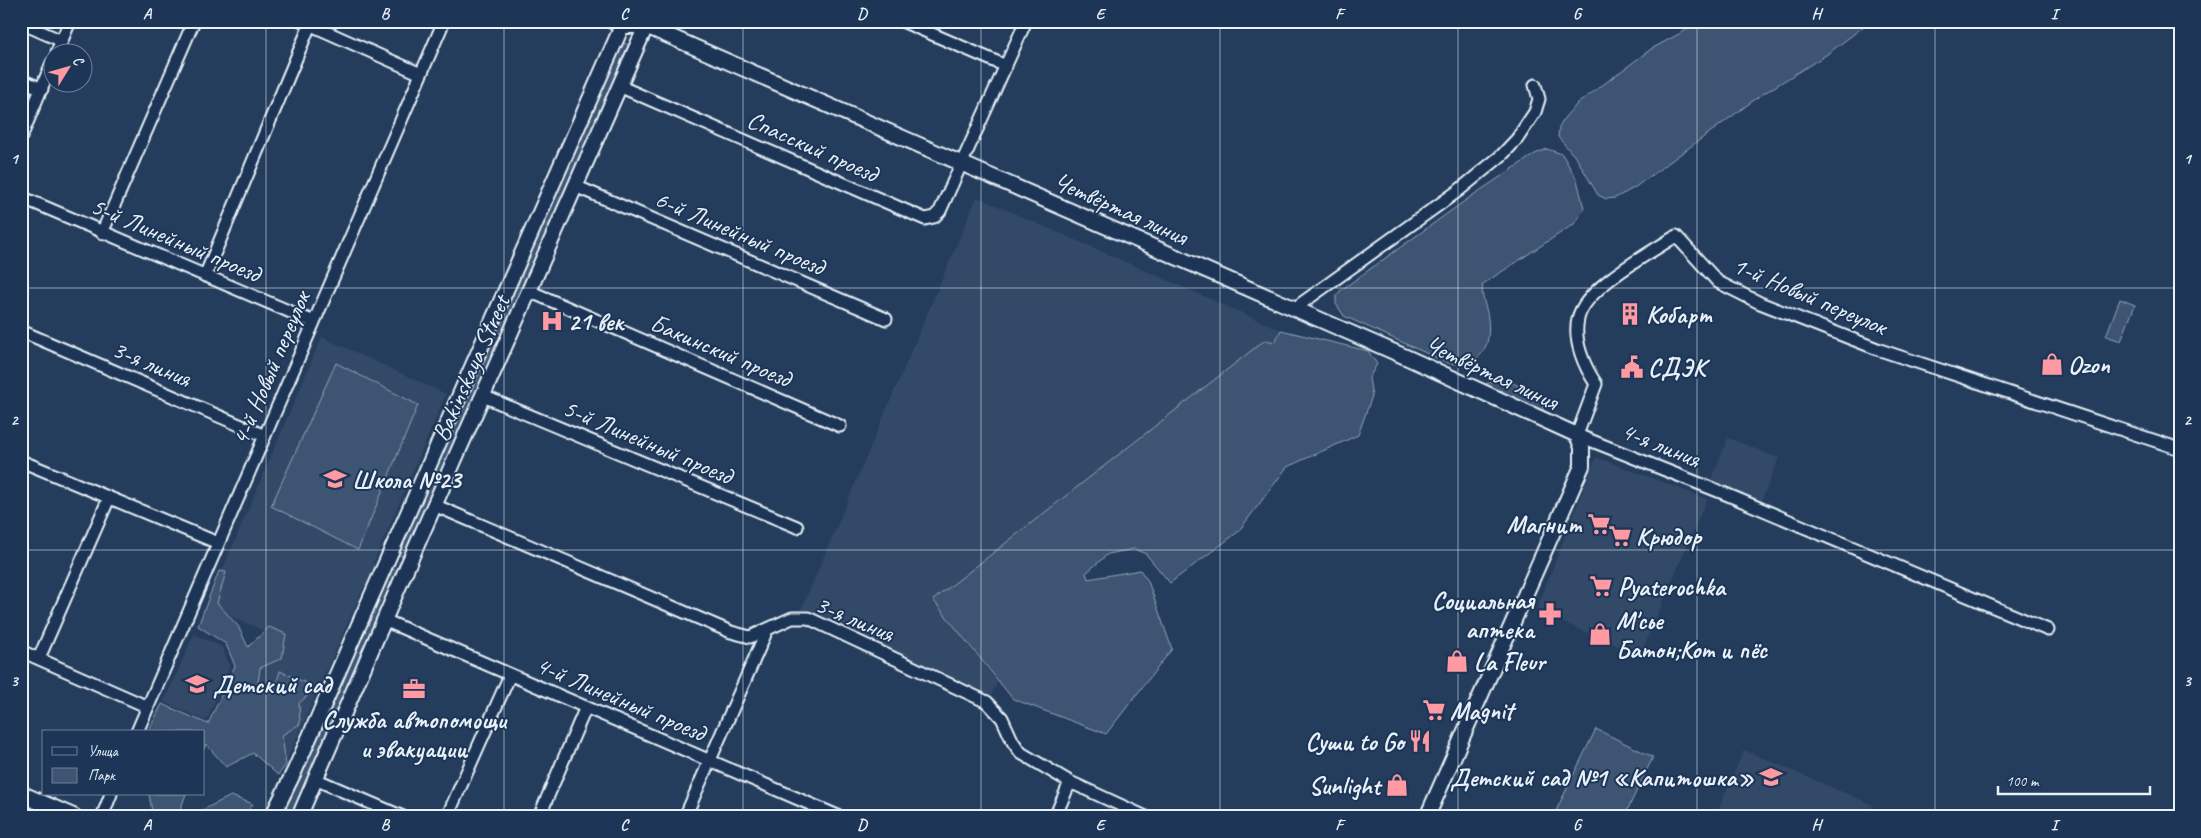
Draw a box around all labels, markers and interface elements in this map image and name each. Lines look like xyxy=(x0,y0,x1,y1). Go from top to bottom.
text: A xyxy=(143,4,153,24)
text: B xyxy=(381,4,391,24)
text: C xyxy=(620,4,630,24)
text: D xyxy=(857,4,868,24)
text: E xyxy=(1096,4,1107,24)
text: F xyxy=(1335,4,1346,24)
text: G xyxy=(1573,4,1583,24)
text: H xyxy=(1811,4,1823,24)
text: I xyxy=(2051,4,2061,24)
north arrow xyxy=(42,42,92,92)
text: С xyxy=(69,53,88,70)
street label: Спасский проезд xyxy=(742,104,885,191)
text: 1 xyxy=(10,149,19,169)
text: 1 xyxy=(2183,149,2192,169)
street label: Четвёртая линия xyxy=(1049,165,1194,254)
street label: 6-й Линейный проезд xyxy=(650,183,831,284)
street label: 5-й Линейный проезд xyxy=(86,190,267,291)
street label: 1-й Новый переулок xyxy=(1728,249,1894,344)
street label: 4-й Новый переулок xyxy=(224,284,319,450)
street label: Bakinskaya Street xyxy=(425,288,518,446)
place label: Кобарт xyxy=(1646,299,1713,331)
building icon: Кобарт xyxy=(1617,301,1643,327)
place label: 21 век xyxy=(568,306,625,338)
street label: Бакинский проезд xyxy=(645,307,798,396)
hospital icon: 21 век xyxy=(539,308,565,334)
street label: Четвёртая линия xyxy=(1420,328,1565,419)
street label: 3-я линия xyxy=(107,333,197,395)
place label: Ozon xyxy=(2068,349,2110,381)
shop icon: Ozon xyxy=(2039,351,2065,377)
place label: СДЭК xyxy=(1648,352,1711,384)
public building icon: СДЭК xyxy=(1619,354,1645,380)
street label: 5-й Линейный проезд xyxy=(558,392,739,493)
text: 2 xyxy=(10,410,19,430)
text: 2 xyxy=(2183,410,2192,430)
street label: 4-я линия xyxy=(1616,415,1706,476)
place label: Школа №23 xyxy=(352,464,464,496)
school or university icon: Школа №23 xyxy=(322,466,348,492)
place label: Магнит xyxy=(1506,509,1583,541)
supermarket icon: Магнит xyxy=(1586,511,1612,537)
place label: Крюдор xyxy=(1636,521,1703,553)
supermarket icon: Крюдор xyxy=(1607,523,1633,549)
place label: Pyaterochka xyxy=(1618,571,1727,603)
supermarket icon: Pyaterochka xyxy=(1588,573,1614,599)
place label: Социальная аптека xyxy=(1432,585,1536,646)
street label: 3-я линия xyxy=(810,588,900,650)
pharmacy icon: Социальная аптека xyxy=(1537,601,1563,627)
place label: М'сье Батон;Кот и пёс xyxy=(1616,605,1769,666)
shop icon: М'сье Батон;Кот и пёс xyxy=(1587,621,1613,647)
place label: La Fleur xyxy=(1474,646,1548,678)
shop icon: La Fleur xyxy=(1444,648,1470,674)
street label: 4-й Линейный проезд xyxy=(531,649,712,750)
place label: Детский сад xyxy=(213,669,334,701)
text: 3 xyxy=(10,671,19,691)
school or university icon: Детский сад xyxy=(184,671,210,697)
text: 3 xyxy=(2183,671,2192,691)
office icon: Служба автопомощи и эвакуации xyxy=(401,676,427,702)
place label: Magnit xyxy=(1450,695,1517,727)
supermarket icon: Magnit xyxy=(1421,697,1447,723)
place label: Служба автопомощи и эвакуации xyxy=(322,704,508,765)
place label: Суши to Go xyxy=(1306,726,1407,758)
restaurant icon: Суши to Go xyxy=(1407,728,1433,754)
legend xyxy=(42,730,205,796)
text: Улица xyxy=(88,742,119,761)
place label: Детский сад №1 «Капитошка» xyxy=(1450,762,1754,794)
scale bar xyxy=(1998,763,2151,795)
school or university icon: Детский сад №1 «Капитошка» xyxy=(1758,764,1784,790)
text: Парк xyxy=(88,766,116,785)
place label: Sunlight xyxy=(1309,770,1383,802)
shop icon: Sunlight xyxy=(1384,772,1410,798)
text: 100 m xyxy=(2006,772,2040,791)
text: A xyxy=(143,815,153,835)
text: B xyxy=(381,815,391,835)
text: C xyxy=(620,815,630,835)
text: D xyxy=(857,815,868,835)
text: E xyxy=(1096,815,1107,835)
text: F xyxy=(1335,815,1346,835)
text: G xyxy=(1573,815,1583,835)
text: H xyxy=(1811,815,1823,835)
text: I xyxy=(2051,815,2061,835)

